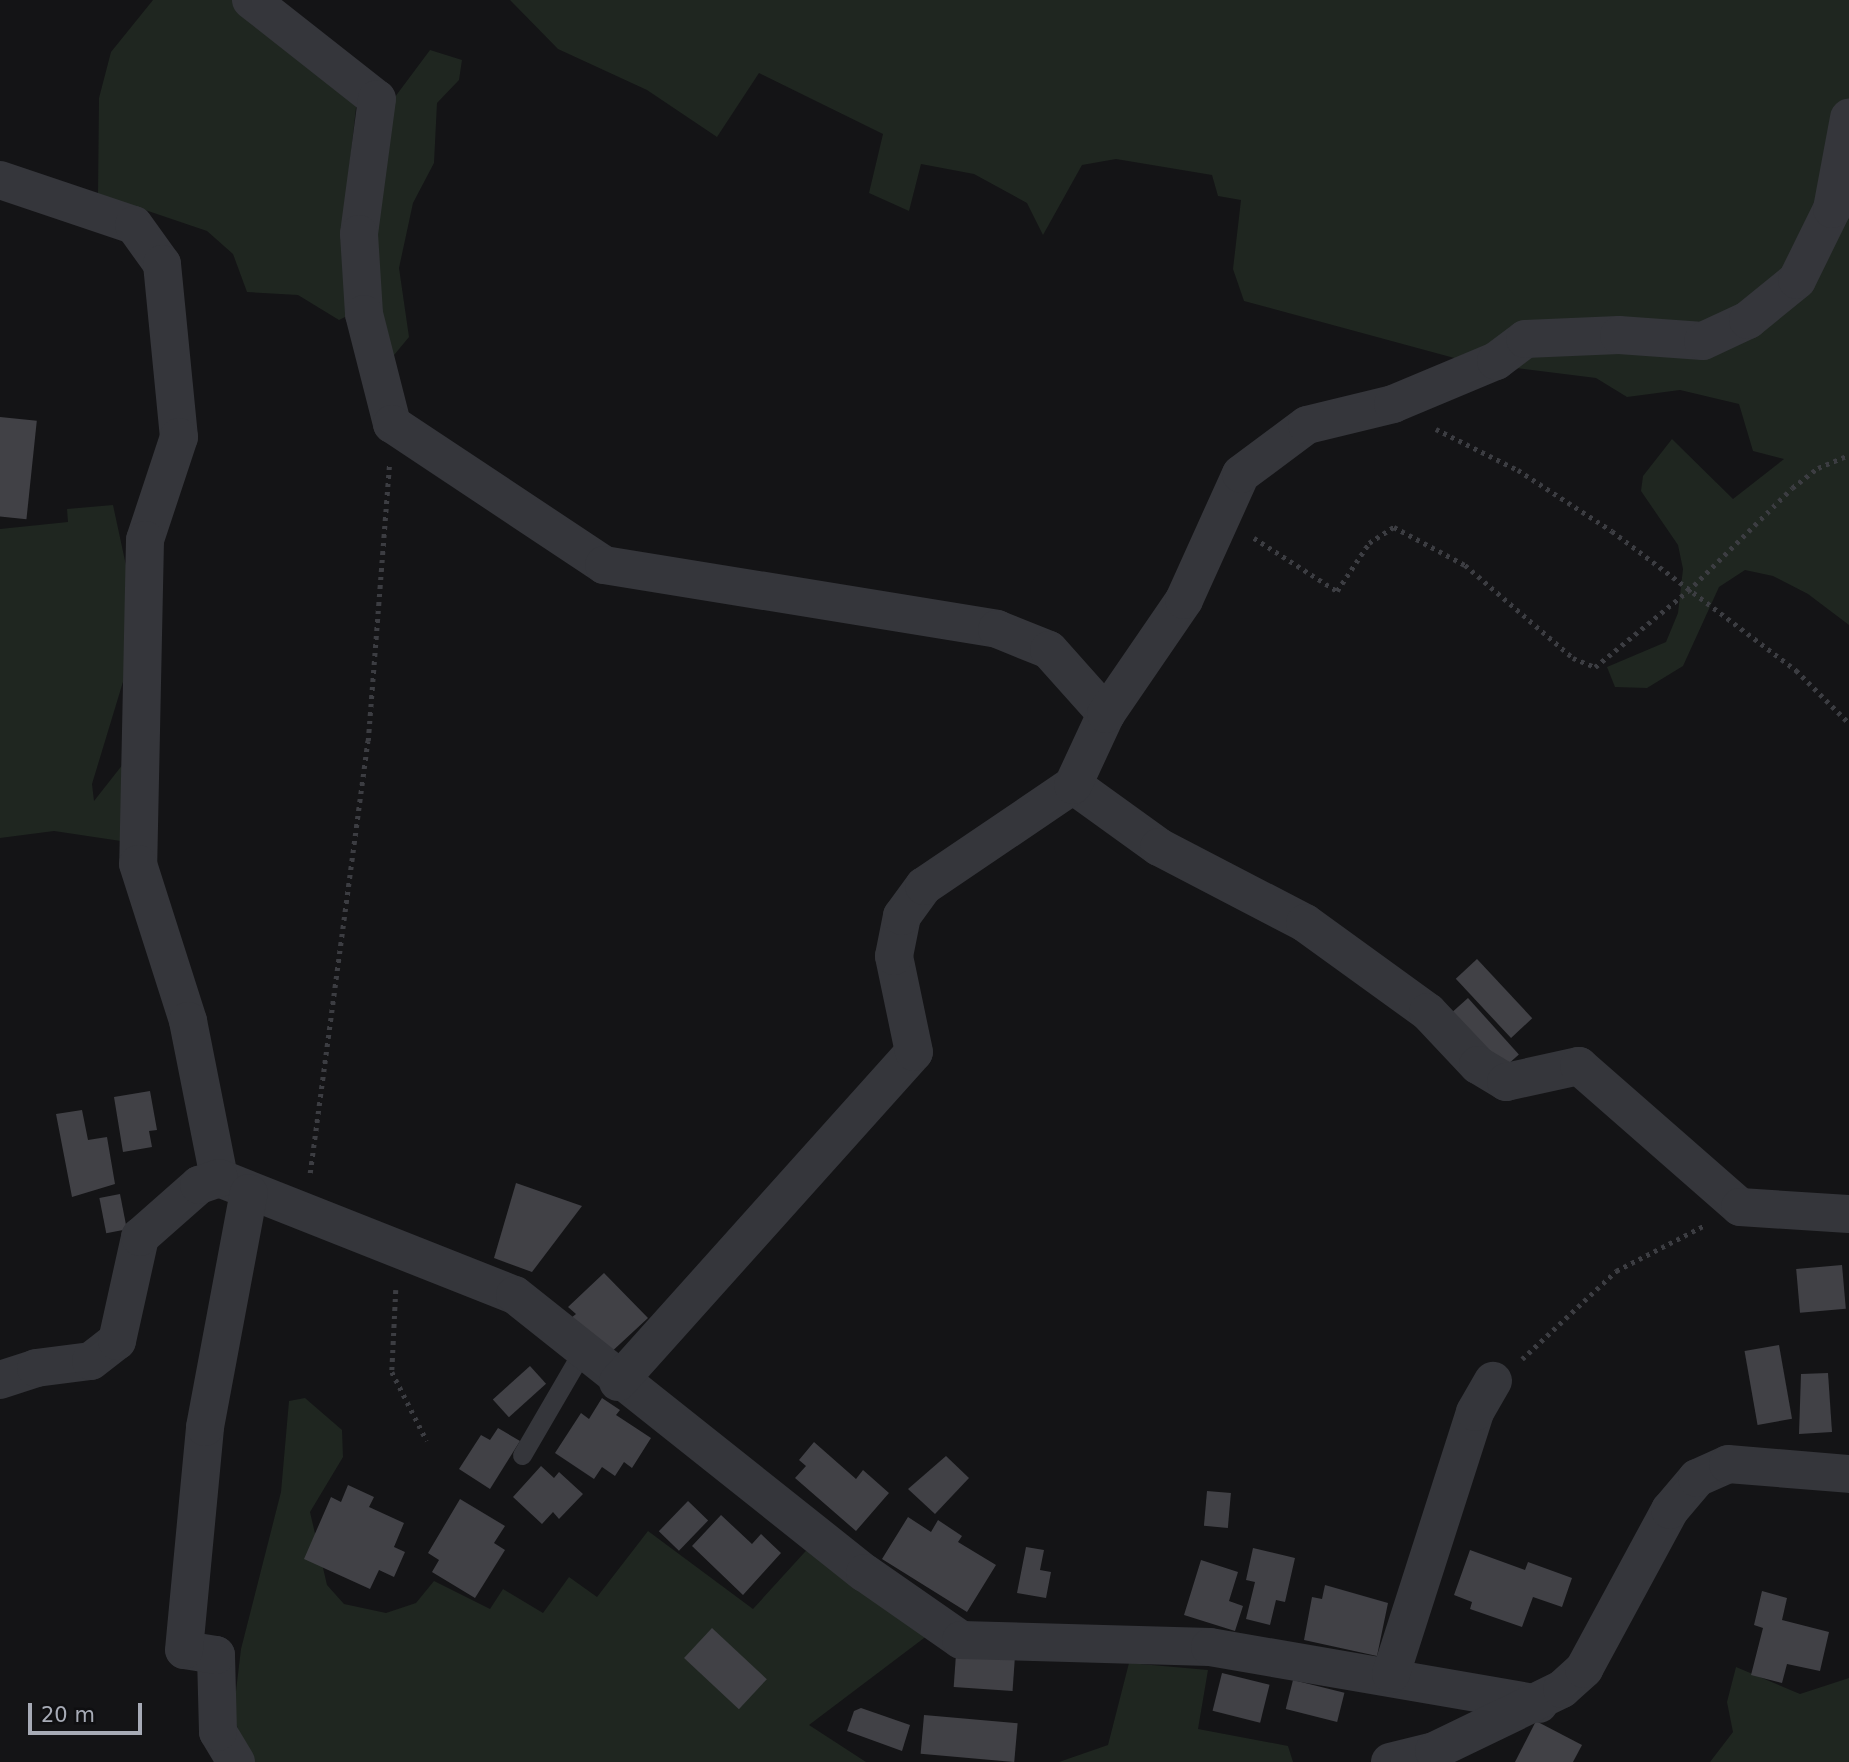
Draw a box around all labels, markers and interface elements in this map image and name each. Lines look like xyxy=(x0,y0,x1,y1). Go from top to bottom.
scale bar xyxy=(32,1688,145,1732)
text: 20 m xyxy=(41,1703,95,1727)

